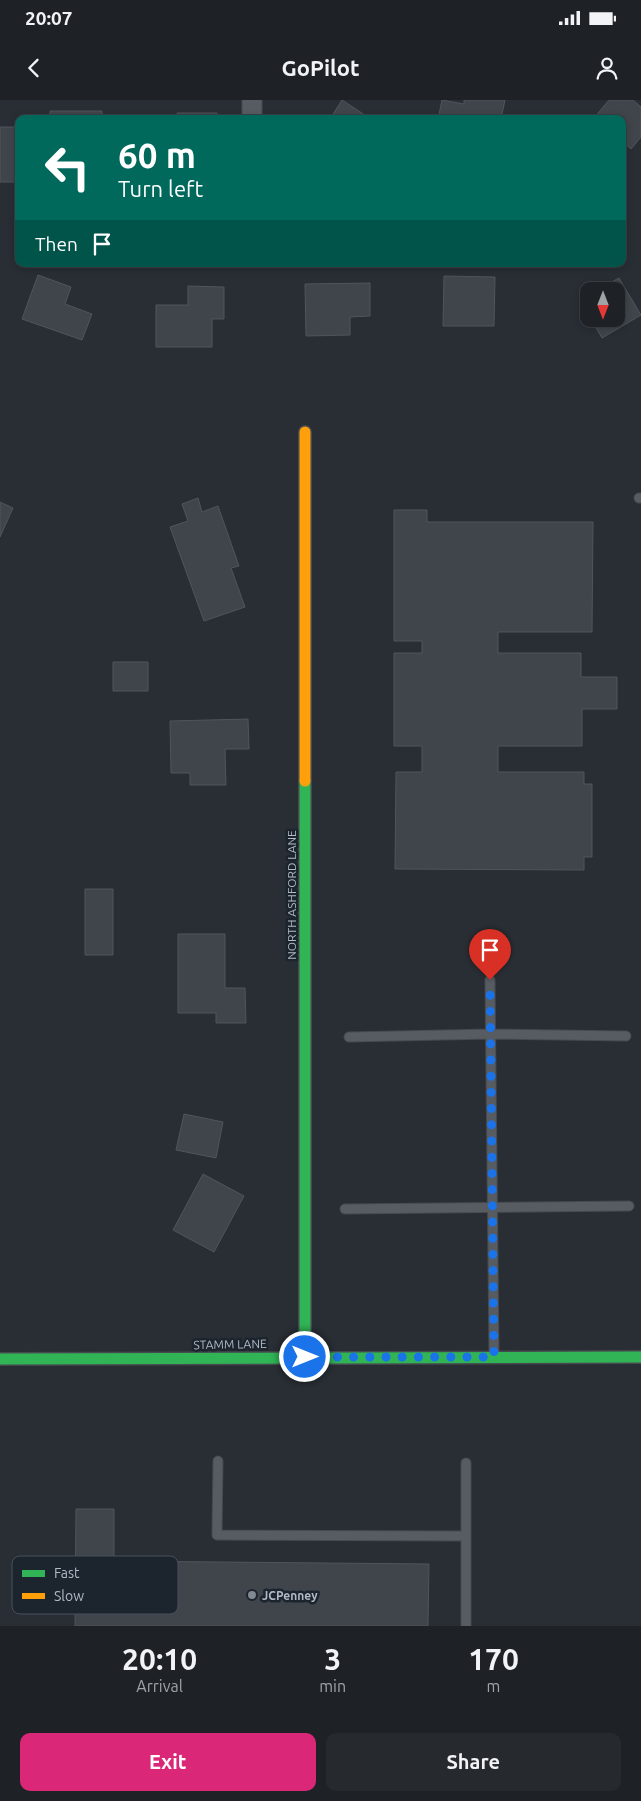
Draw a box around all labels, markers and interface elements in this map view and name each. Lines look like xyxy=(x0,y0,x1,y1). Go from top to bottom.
text: 20:07 xyxy=(25,7,73,29)
icon: back xyxy=(20,54,48,82)
icon: person xyxy=(593,54,621,82)
text: GoPilot xyxy=(282,55,359,80)
icon: left xyxy=(35,135,100,200)
text: 60 m xyxy=(118,135,196,175)
text: Turn left xyxy=(118,176,203,201)
icon: arrive xyxy=(88,230,116,258)
text: Then xyxy=(35,233,78,255)
north arrow xyxy=(580,282,625,328)
map controls xyxy=(580,282,625,327)
street label: NORTH ASHFORD LANE xyxy=(285,830,298,960)
pin xyxy=(469,929,511,980)
icon: arrive xyxy=(476,936,504,964)
position arrow xyxy=(278,1330,330,1382)
street label: STAMM LANE xyxy=(193,1337,267,1351)
legend xyxy=(12,1556,178,1614)
text: Fast xyxy=(54,1565,80,1581)
text: Slow xyxy=(54,1588,84,1604)
marker: JCPenney xyxy=(246,1589,258,1601)
place label: JCPenney xyxy=(262,1589,318,1602)
text: 20:10 xyxy=(122,1642,197,1676)
text: 3 xyxy=(324,1642,341,1676)
text: 170 xyxy=(468,1642,519,1676)
text: Arrival xyxy=(136,1677,183,1695)
text: min xyxy=(319,1677,346,1695)
text: m xyxy=(487,1677,500,1695)
button: Exit xyxy=(20,1733,316,1791)
button: Share xyxy=(326,1733,621,1791)

